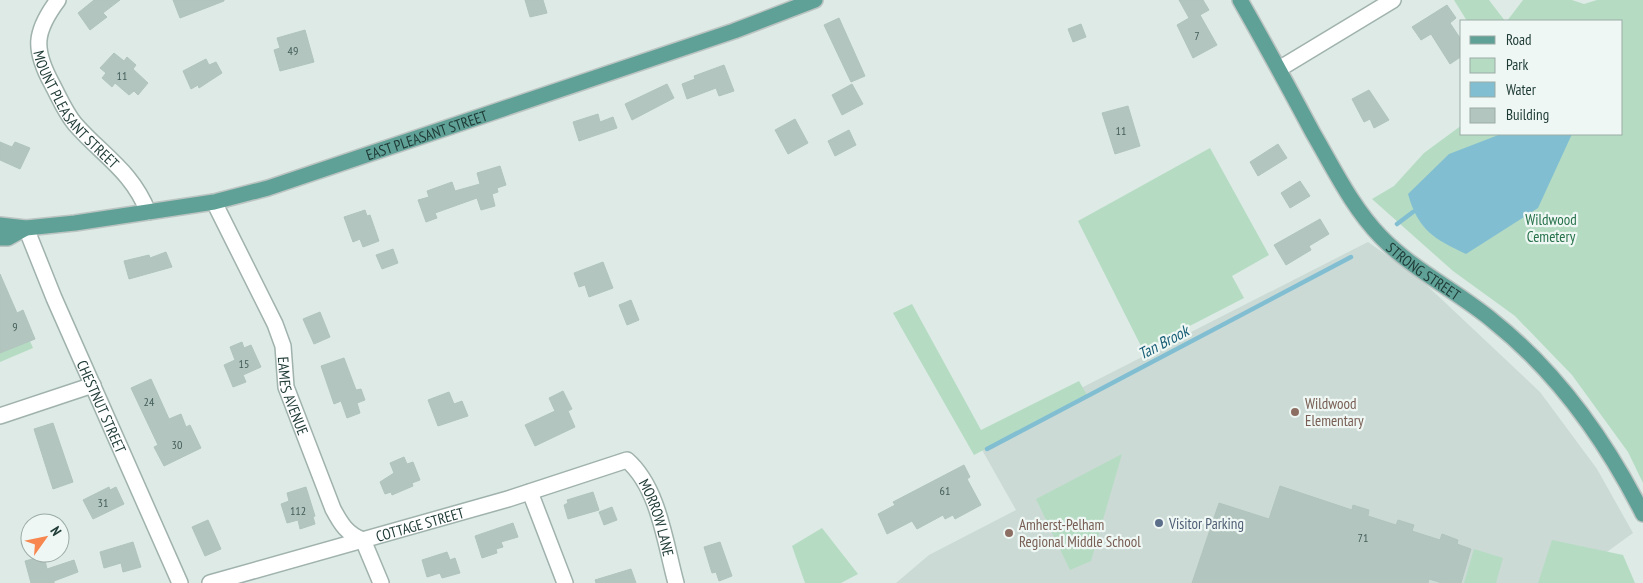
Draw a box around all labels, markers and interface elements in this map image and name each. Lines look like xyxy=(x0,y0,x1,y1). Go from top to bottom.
legend xyxy=(1460,20,1623,135)
house number: 7 xyxy=(1194,28,1200,43)
text: Road xyxy=(1506,30,1532,49)
house number: 49 xyxy=(288,43,298,58)
street label: MOUNT PLEASANT STREET xyxy=(30,49,124,172)
text: Park xyxy=(1506,55,1528,74)
house number: 11 xyxy=(117,68,127,83)
text: Water xyxy=(1506,80,1537,99)
street label: EAST PLEASANT STREET xyxy=(363,105,490,164)
text: Building xyxy=(1506,105,1549,124)
house number: 11 xyxy=(1116,123,1126,138)
park label: Wildwood Cemetery xyxy=(1525,210,1577,246)
street label: STRONG STREET xyxy=(1383,238,1465,304)
house number: 9 xyxy=(12,319,18,334)
water label: Tan Brook xyxy=(1134,320,1193,364)
house number: 15 xyxy=(239,356,249,371)
street label: EAMES AVENUE xyxy=(274,356,313,438)
street label: CHESTNUT STREET xyxy=(73,357,131,456)
house number: 24 xyxy=(144,394,155,409)
place label: Wildwood Elementary xyxy=(1305,394,1364,430)
marker: Wildwood Elementary xyxy=(1289,406,1301,418)
house number: 30 xyxy=(172,437,182,452)
street label: MORROW LANE xyxy=(635,475,679,558)
house number: 61 xyxy=(940,483,950,498)
house number: 31 xyxy=(98,495,108,510)
street label: COTTAGE STREET xyxy=(374,502,466,545)
house number: 112 xyxy=(290,503,306,518)
north arrow xyxy=(20,513,70,563)
place label: Visitor Parking xyxy=(1168,514,1244,533)
place label: Amherst-Pelham Regional Middle School xyxy=(1019,515,1141,551)
marker: Visitor Parking xyxy=(1153,517,1165,529)
text: N xyxy=(46,523,66,539)
marker: Amherst-Pelham Regional Middle School xyxy=(1003,527,1015,539)
house number: 71 xyxy=(1358,530,1368,545)

